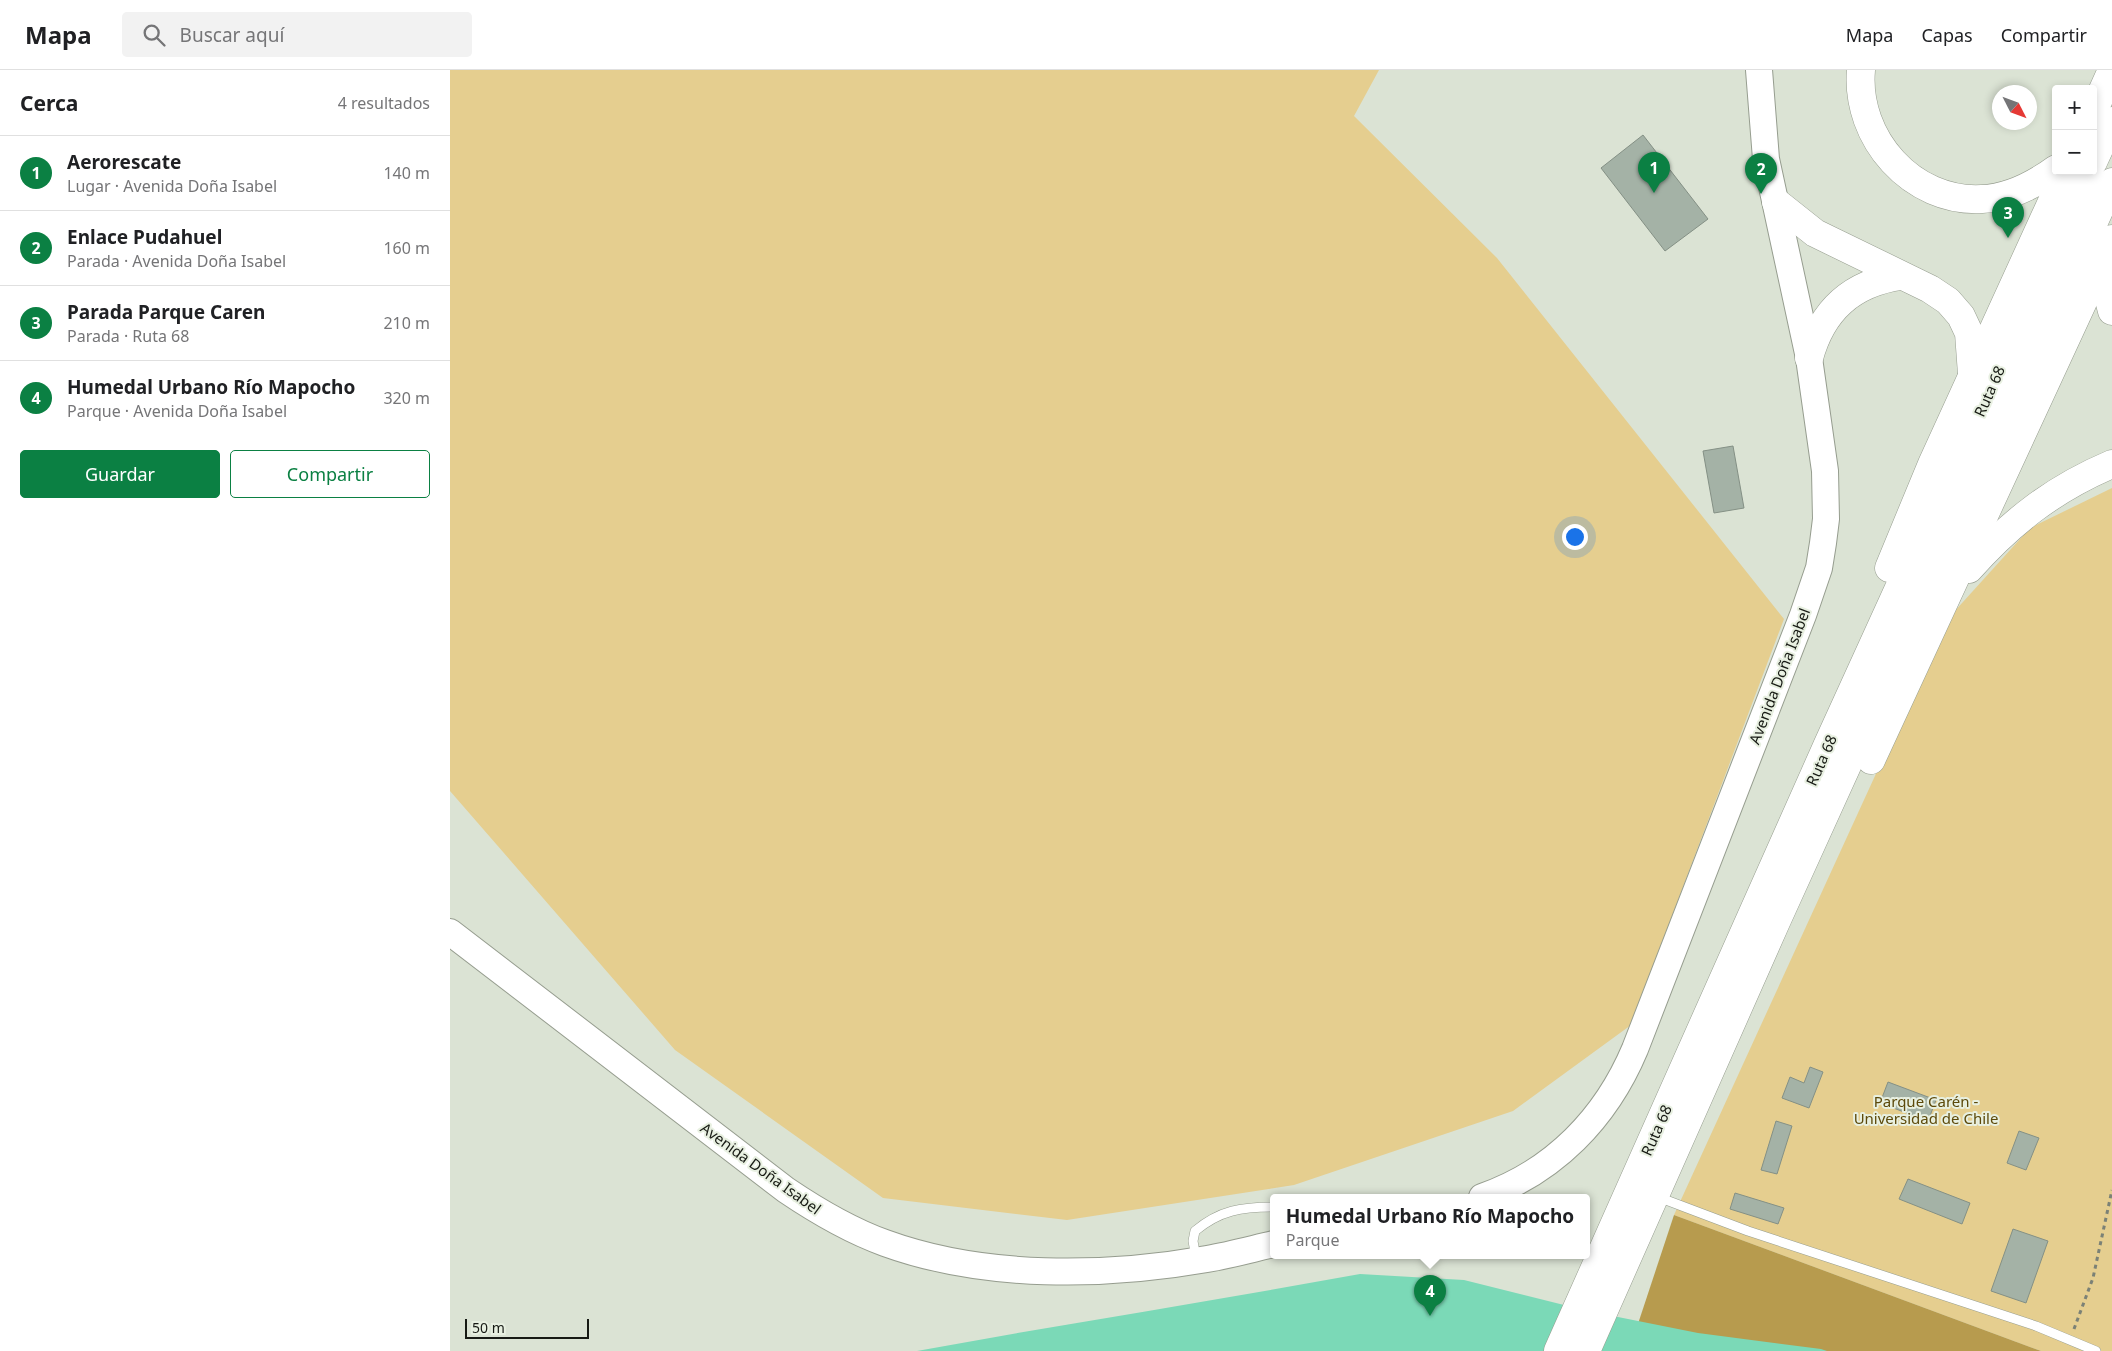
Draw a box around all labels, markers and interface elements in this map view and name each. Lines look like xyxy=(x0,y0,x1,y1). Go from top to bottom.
search box xyxy=(122,12,472,57)
text: Mapa xyxy=(25,18,92,51)
icon: search xyxy=(140,21,168,49)
text: Buscar aquí xyxy=(180,22,284,48)
text: Mapa xyxy=(1846,23,1893,47)
text: Capas xyxy=(1921,23,1973,47)
text: Compartir xyxy=(2001,23,2087,47)
north arrow xyxy=(1992,85,2037,130)
map controls xyxy=(2052,85,2097,175)
button: + xyxy=(2052,85,2097,130)
text: Cerca xyxy=(20,89,78,117)
text: 4 resultados xyxy=(338,92,430,114)
button: − xyxy=(2052,130,2097,175)
text: Aerorescate xyxy=(67,149,181,175)
pin: 1 xyxy=(1638,152,1670,193)
pin: 2 xyxy=(1745,153,1777,194)
text: 1 xyxy=(31,162,41,184)
text: 140 m xyxy=(383,162,430,184)
text: Lugar · Avenida Doña Isabel xyxy=(67,175,277,197)
pin: 3 xyxy=(1992,197,2024,238)
text: Enlace Pudahuel xyxy=(67,224,222,250)
text: 2 xyxy=(31,237,41,259)
text: 160 m xyxy=(383,237,430,259)
text: Parada · Avenida Doña Isabel xyxy=(67,250,286,272)
text: Parada Parque Caren xyxy=(67,299,265,325)
text: 3 xyxy=(31,312,41,334)
text: 210 m xyxy=(383,312,430,334)
text: Parada · Ruta 68 xyxy=(67,325,189,347)
street label: Ruta 68 xyxy=(1969,362,2009,420)
text: Humedal Urbano Río Mapocho xyxy=(67,374,355,400)
text: 4 xyxy=(31,387,41,409)
text: 320 m xyxy=(383,387,430,409)
text: Parque · Avenida Doña Isabel xyxy=(67,400,287,422)
button: Guardar xyxy=(20,450,220,498)
button: Compartir xyxy=(230,450,430,498)
your location xyxy=(1562,524,1588,550)
street label: Avenida Doña Isabel xyxy=(1744,605,1814,747)
street label: Ruta 68 xyxy=(1801,731,1841,789)
park label: Parque Carén - Universidad de Chile xyxy=(1854,1091,1998,1128)
street label: Ruta 68 xyxy=(1636,1101,1676,1159)
street label: Avenida Doña Isabel xyxy=(697,1118,825,1218)
popup xyxy=(1270,1194,1590,1259)
text: Humedal Urbano Río Mapocho xyxy=(1286,1203,1574,1229)
text: Parque xyxy=(1286,1229,1340,1251)
pin: 4 xyxy=(1414,1275,1446,1316)
scale bar xyxy=(465,1316,589,1339)
text: 50 m xyxy=(472,1318,505,1337)

